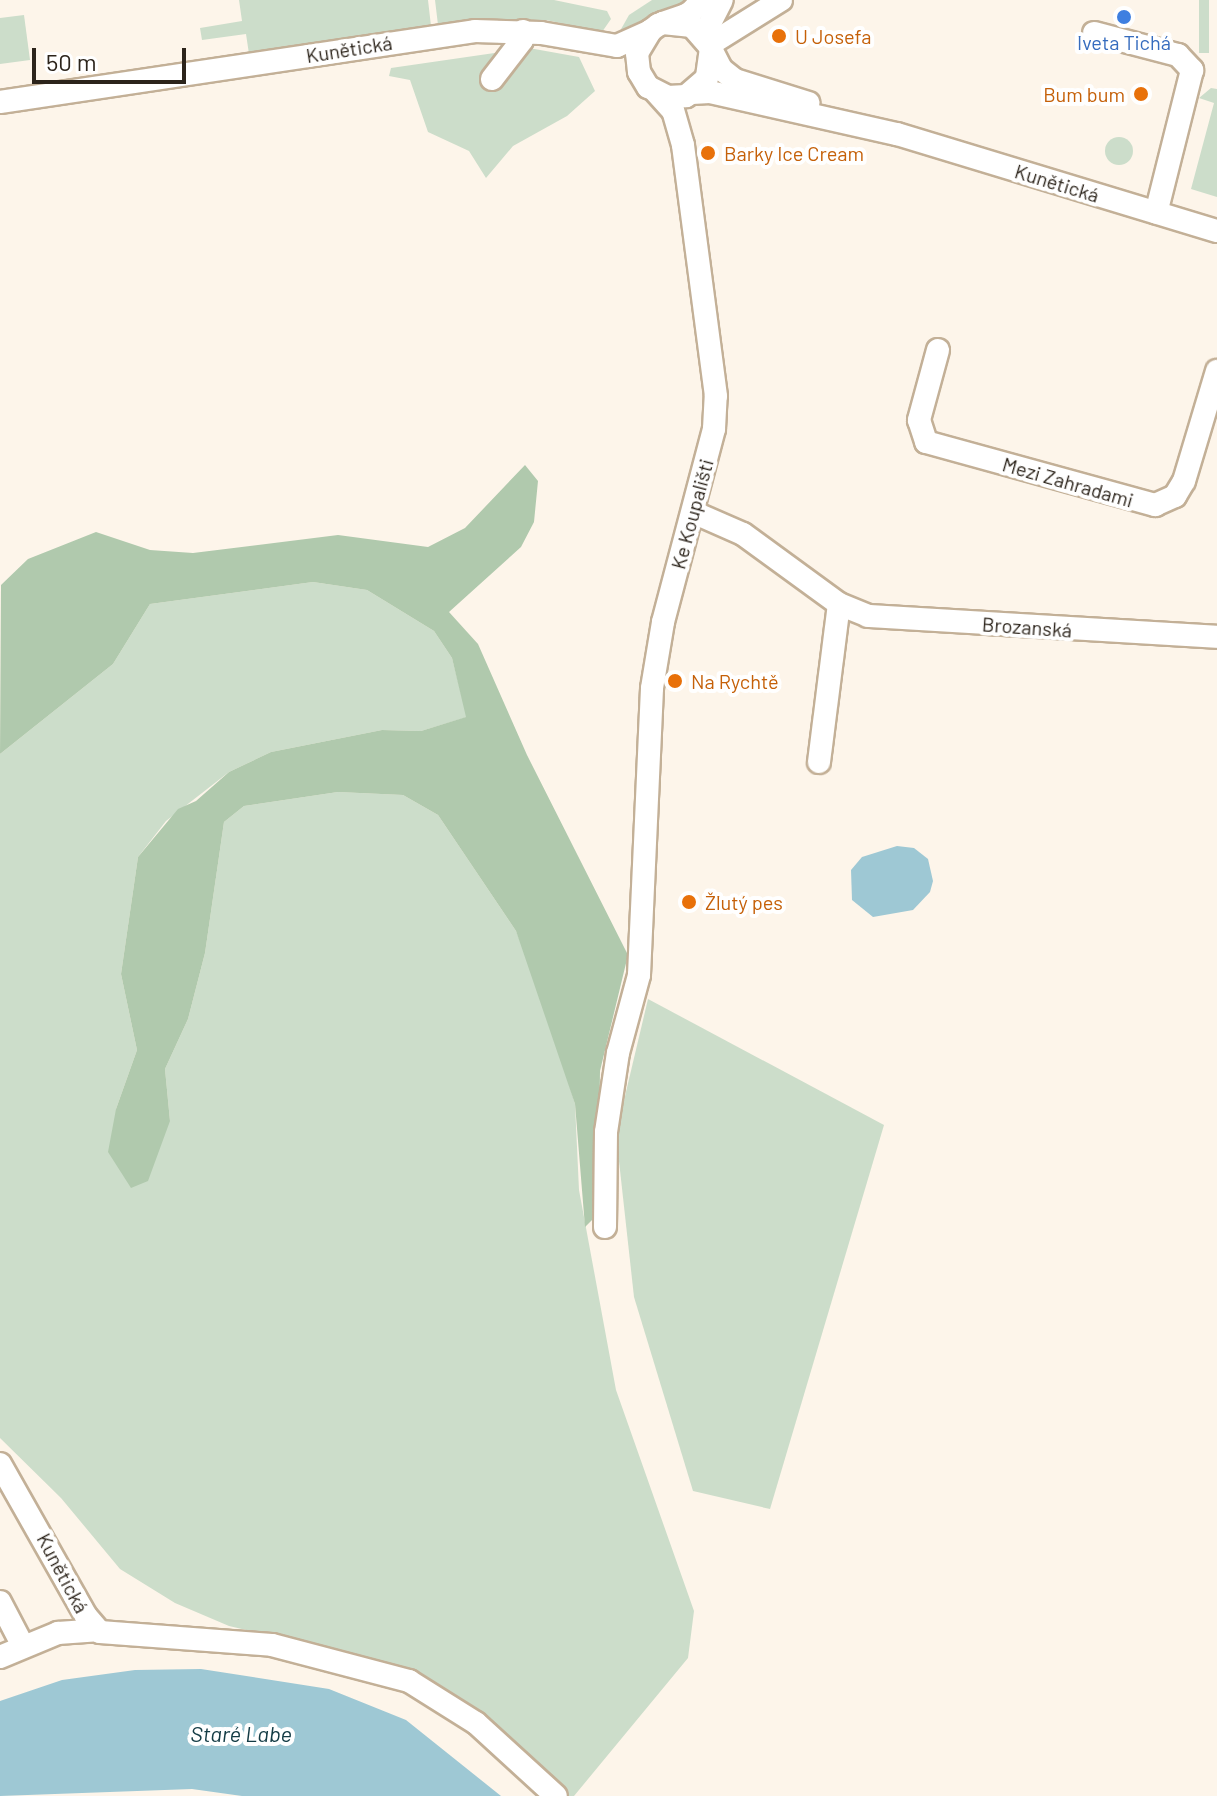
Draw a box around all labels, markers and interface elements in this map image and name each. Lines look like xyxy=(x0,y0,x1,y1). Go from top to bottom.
marker: Iveta Tichá xyxy=(1115,8,1133,26)
place label: U Josefa xyxy=(795,24,872,48)
marker: U Josefa xyxy=(770,27,788,45)
street label: Kunětická xyxy=(304,30,394,68)
place label: Iveta Tichá xyxy=(1077,30,1171,54)
scale bar xyxy=(36,32,190,82)
text: 50 m xyxy=(46,47,97,76)
place label: Bum bum xyxy=(1043,82,1125,106)
marker: Bum bum xyxy=(1132,85,1150,103)
place label: Barky Ice Cream xyxy=(724,141,864,165)
marker: Barky Ice Cream xyxy=(699,144,717,162)
street label: Kunětická xyxy=(1012,159,1102,207)
street label: Mezi Zahradami xyxy=(1000,452,1136,512)
street label: Ke Koupališti xyxy=(666,456,718,572)
street label: Brozanská xyxy=(981,612,1073,642)
place label: Na Rychtě xyxy=(691,669,779,693)
marker: Na Rychtě xyxy=(666,672,684,690)
place label: Žlutý pes xyxy=(705,890,783,914)
marker: Žlutý pes xyxy=(680,893,698,911)
street label: Kunětická xyxy=(32,1529,94,1617)
water label: Staré Labe xyxy=(190,1721,292,1747)

